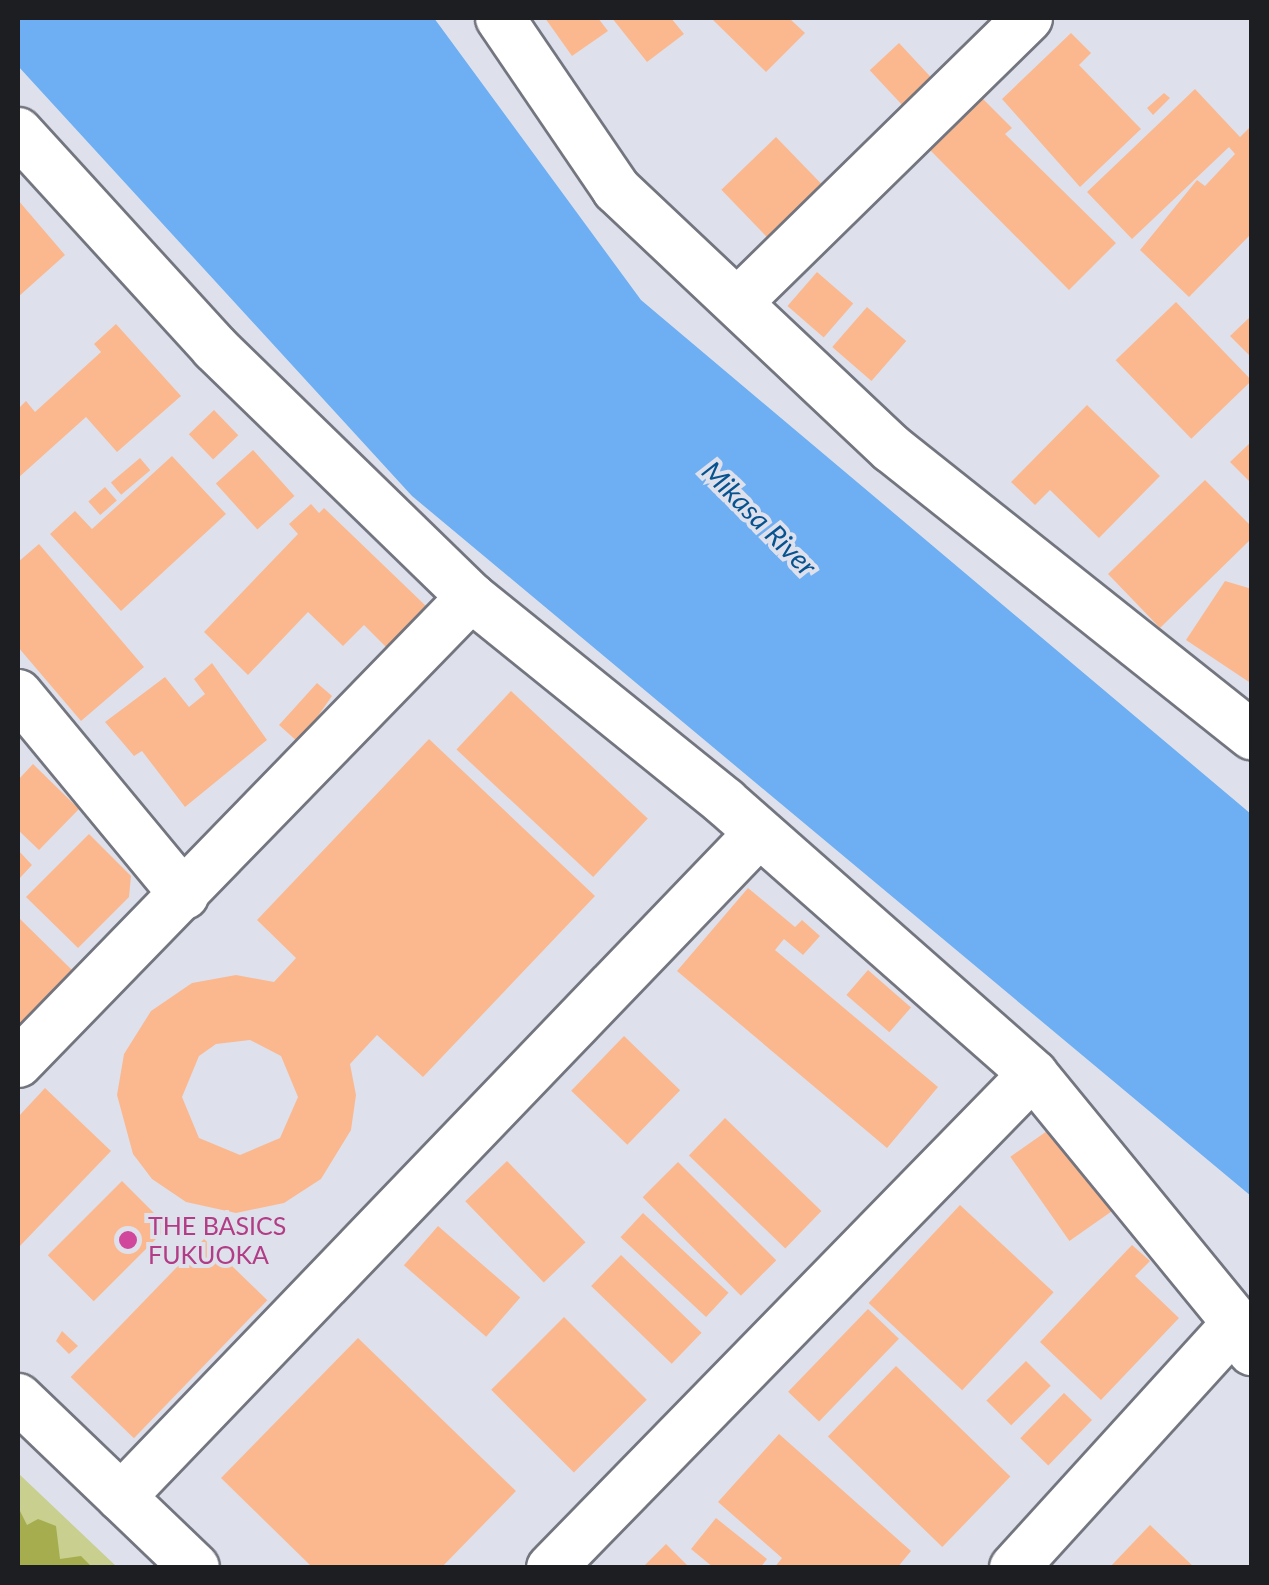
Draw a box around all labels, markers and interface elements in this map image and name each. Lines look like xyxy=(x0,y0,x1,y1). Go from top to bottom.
water label: Mikasa River xyxy=(696,454,824,582)
place label: THE BASICS FUKUOKA xyxy=(148,1211,286,1270)
marker: THE BASICS FUKUOKA xyxy=(117,1229,139,1251)

